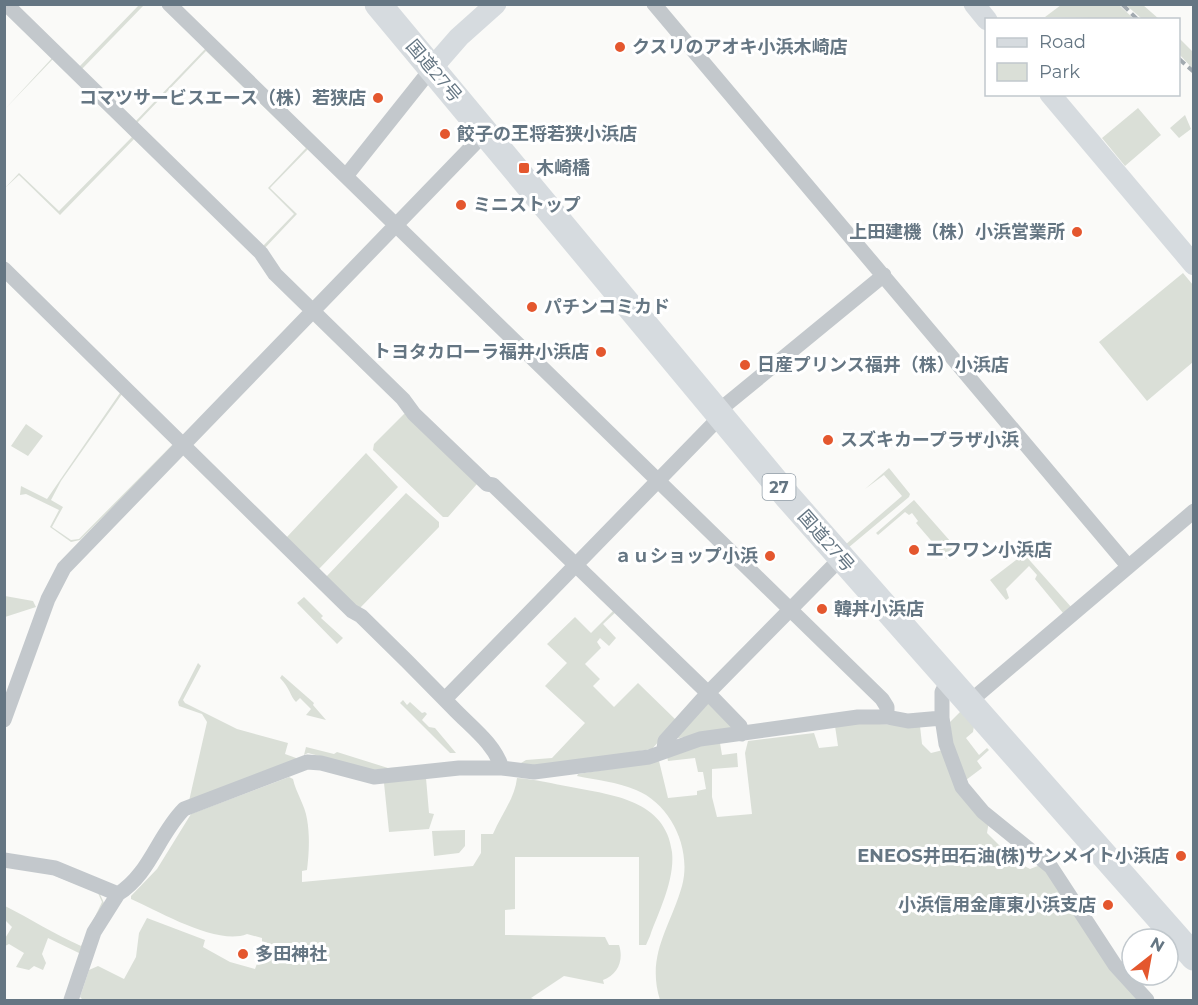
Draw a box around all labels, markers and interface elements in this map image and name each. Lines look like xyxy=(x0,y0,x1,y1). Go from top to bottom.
legend xyxy=(985,18,1180,96)
text: Road xyxy=(1039,31,1086,53)
street label: 国道27号 xyxy=(402,35,466,107)
place label: クスリのアオキ小浜木崎店 xyxy=(632,36,847,58)
marker: クスリのアオキ小浜木崎店 xyxy=(613,40,627,54)
text: Park xyxy=(1039,61,1080,83)
place label: コマツサービスエース（株）若狭店 xyxy=(79,87,366,109)
marker: コマツサービスエース（株）若狭店 xyxy=(371,91,385,105)
place label: 餃子の王将若狭小浜店 xyxy=(456,123,637,145)
marker: 餃子の王将若狭小浜店 xyxy=(438,127,452,141)
place label: 木崎橋 xyxy=(536,157,590,179)
marker: 木崎橋 xyxy=(517,161,531,175)
place label: ミニストップ xyxy=(473,194,581,216)
marker: ミニストップ xyxy=(454,198,468,212)
place label: 上田建機（株）小浜営業所 xyxy=(849,221,1065,243)
marker: 上田建機（株）小浜営業所 xyxy=(1070,225,1084,239)
place label: パチンコミカド xyxy=(544,296,670,318)
marker: パチンコミカド xyxy=(525,300,539,314)
place label: トヨタカローラ福井小浜店 xyxy=(373,341,589,363)
marker: トヨタカローラ福井小浜店 xyxy=(594,345,608,359)
place label: 日産プリンス福井（株）小浜店 xyxy=(757,354,1009,376)
marker: 日産プリンス福井（株）小浜店 xyxy=(738,358,752,372)
place label: スズキカープラザ小浜 xyxy=(840,429,1019,451)
marker: スズキカープラザ小浜 xyxy=(821,433,835,447)
road number: 27 xyxy=(762,474,796,500)
street label: 国道27号 xyxy=(793,506,859,576)
place label: エフワン小浜店 xyxy=(926,539,1052,561)
marker: エフワン小浜店 xyxy=(907,543,921,557)
place label: ａｕショップ小浜 xyxy=(614,545,758,567)
marker: ａｕショップ小浜 xyxy=(763,549,777,563)
place label: 韓丼小浜店 xyxy=(834,598,924,620)
marker: 韓丼小浜店 xyxy=(815,602,829,616)
place label: ENEOS井田石油(株)サンメイト小浜店 xyxy=(857,845,1169,867)
marker: ENEOS井田石油(株)サンメイト小浜店 xyxy=(1174,849,1188,863)
place label: 小浜信用金庫東小浜支店 xyxy=(898,894,1096,916)
marker: 小浜信用金庫東小浜支店 xyxy=(1101,898,1115,912)
north arrow xyxy=(1120,927,1180,987)
text: N xyxy=(1147,933,1168,956)
place label: 多田神社 xyxy=(255,943,327,965)
marker: 多田神社 xyxy=(236,947,250,961)

